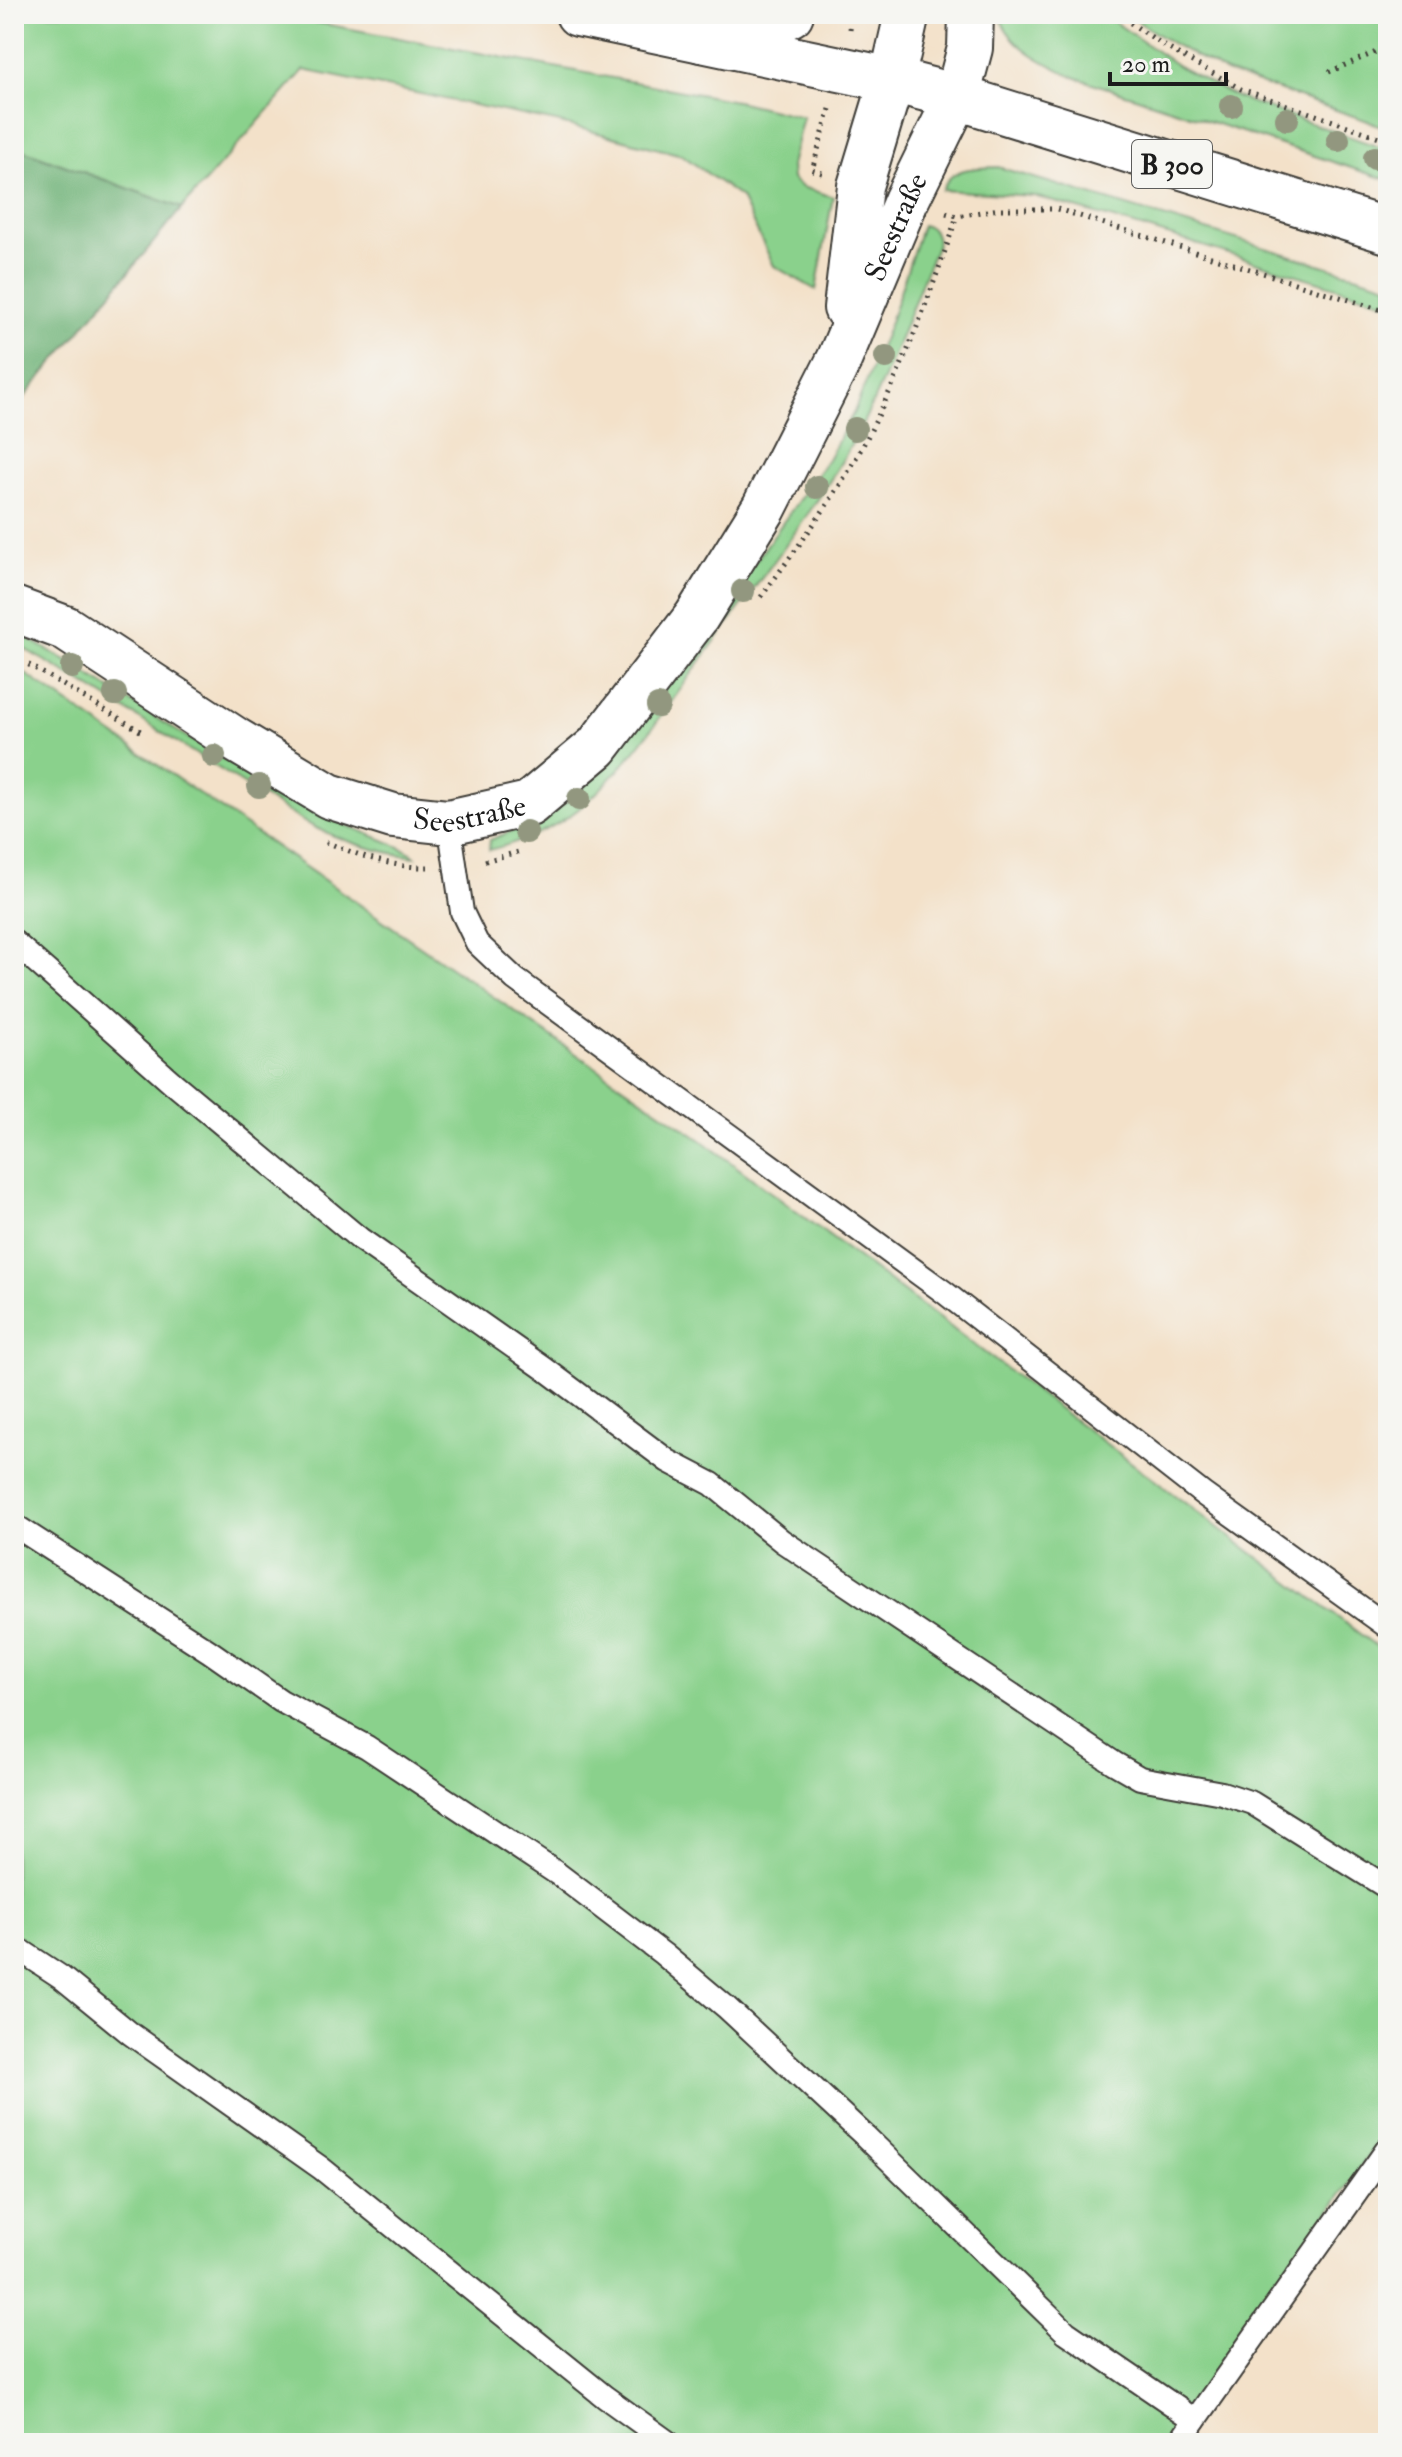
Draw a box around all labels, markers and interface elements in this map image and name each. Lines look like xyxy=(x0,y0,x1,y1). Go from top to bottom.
scale bar xyxy=(1110,36,1226,86)
text: 20 m xyxy=(1122,49,1171,80)
road number: B 300 xyxy=(1132,140,1212,188)
street label: Seestraße xyxy=(856,167,936,287)
street label: Seestraße xyxy=(411,787,530,842)

